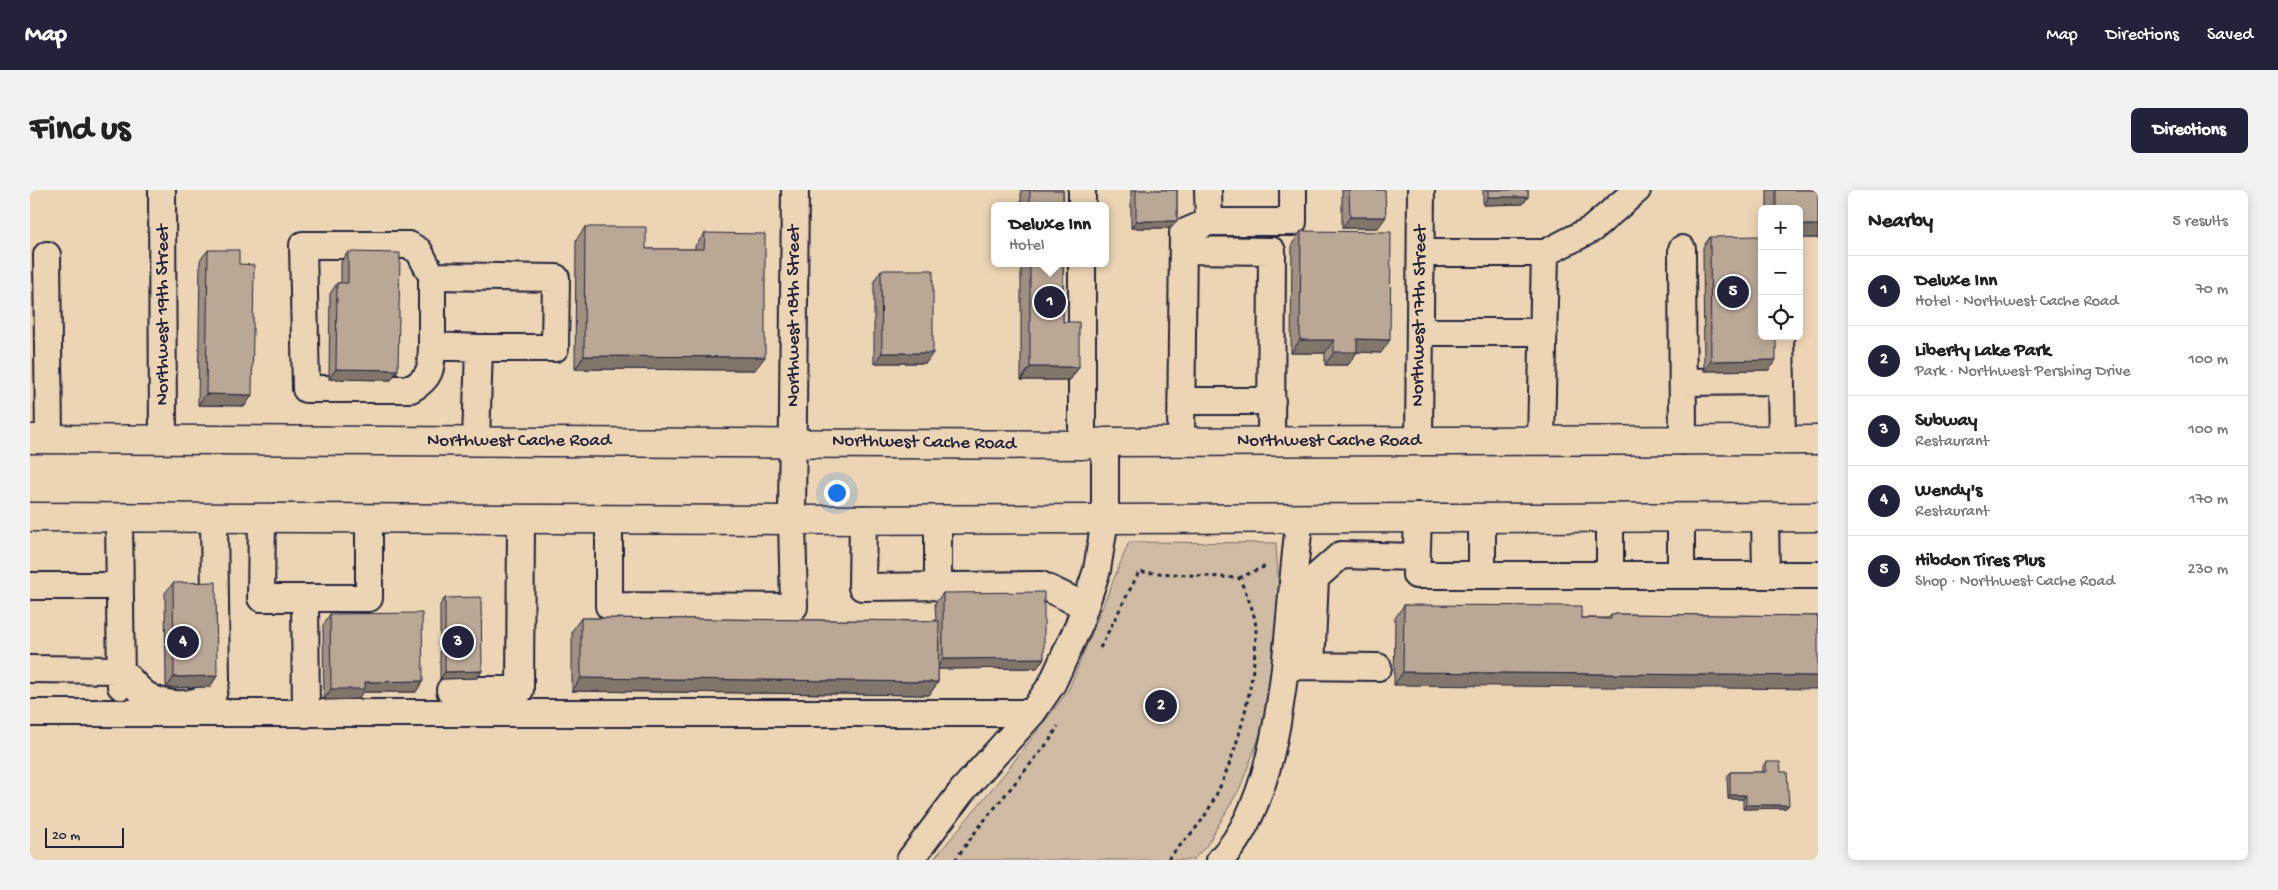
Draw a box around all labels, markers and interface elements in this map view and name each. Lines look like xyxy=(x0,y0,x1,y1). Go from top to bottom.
text: Map xyxy=(25,21,67,50)
text: Map xyxy=(2046,25,2078,46)
text: Directions xyxy=(2106,25,2179,46)
text: Saved xyxy=(2207,25,2253,46)
button: Directions xyxy=(2131,108,2248,153)
text: Find us xyxy=(30,110,130,151)
popup xyxy=(991,202,1109,267)
map controls xyxy=(1758,205,1803,340)
button: + xyxy=(1758,205,1803,250)
text: Nearby xyxy=(1868,210,1933,235)
text: 5 results xyxy=(2173,213,2228,232)
text: Deluxe Inn xyxy=(1009,214,1091,237)
street label: Northwest 19th Street xyxy=(152,222,175,406)
street label: Northwest 18th Street xyxy=(783,223,806,407)
street label: Northwest 17th Street xyxy=(1407,223,1433,407)
text: Hotel xyxy=(1009,237,1045,256)
button: − xyxy=(1758,250,1803,295)
text: Deluxe Inn xyxy=(1915,270,1997,293)
pin: 5 xyxy=(1717,273,1749,311)
text: 1 xyxy=(1881,281,1887,300)
text: 70 m xyxy=(2195,281,2228,300)
pin: 1 xyxy=(1034,283,1066,321)
text: Hotel · Northwest Cache Road xyxy=(1915,293,2118,312)
button: locate xyxy=(1758,295,1803,340)
text: Liberty Lake Park xyxy=(1915,340,2051,363)
text: 2 xyxy=(1880,351,1888,370)
text: 100 m xyxy=(2188,351,2228,370)
text: Park · Northwest Pershing Drive xyxy=(1915,363,2131,382)
text: Subway xyxy=(1915,410,1977,433)
text: 3 xyxy=(1880,421,1888,440)
text: 100 m xyxy=(2188,421,2228,440)
street label: Northwest Cache Road xyxy=(427,430,613,453)
street label: Northwest Cache Road xyxy=(832,430,1018,456)
street label: Northwest Cache Road xyxy=(1237,430,1423,453)
text: Restaurant xyxy=(1915,433,1989,452)
your location xyxy=(824,480,850,506)
text: Wendy's xyxy=(1915,480,1982,503)
text: 4 xyxy=(1880,491,1888,510)
text: 170 m xyxy=(2189,491,2228,510)
text: Restaurant xyxy=(1915,503,1989,522)
text: Hibdon Tires Plus xyxy=(1915,550,2045,573)
text: 5 xyxy=(1880,561,1888,580)
text: 230 m xyxy=(2188,561,2228,580)
text: Shop · Northwest Cache Road xyxy=(1915,573,2115,592)
pin: 4 xyxy=(167,623,199,661)
pin: 3 xyxy=(442,623,474,661)
pin: 2 xyxy=(1145,687,1177,725)
scale bar xyxy=(45,825,124,848)
text: 20 m xyxy=(52,828,80,845)

